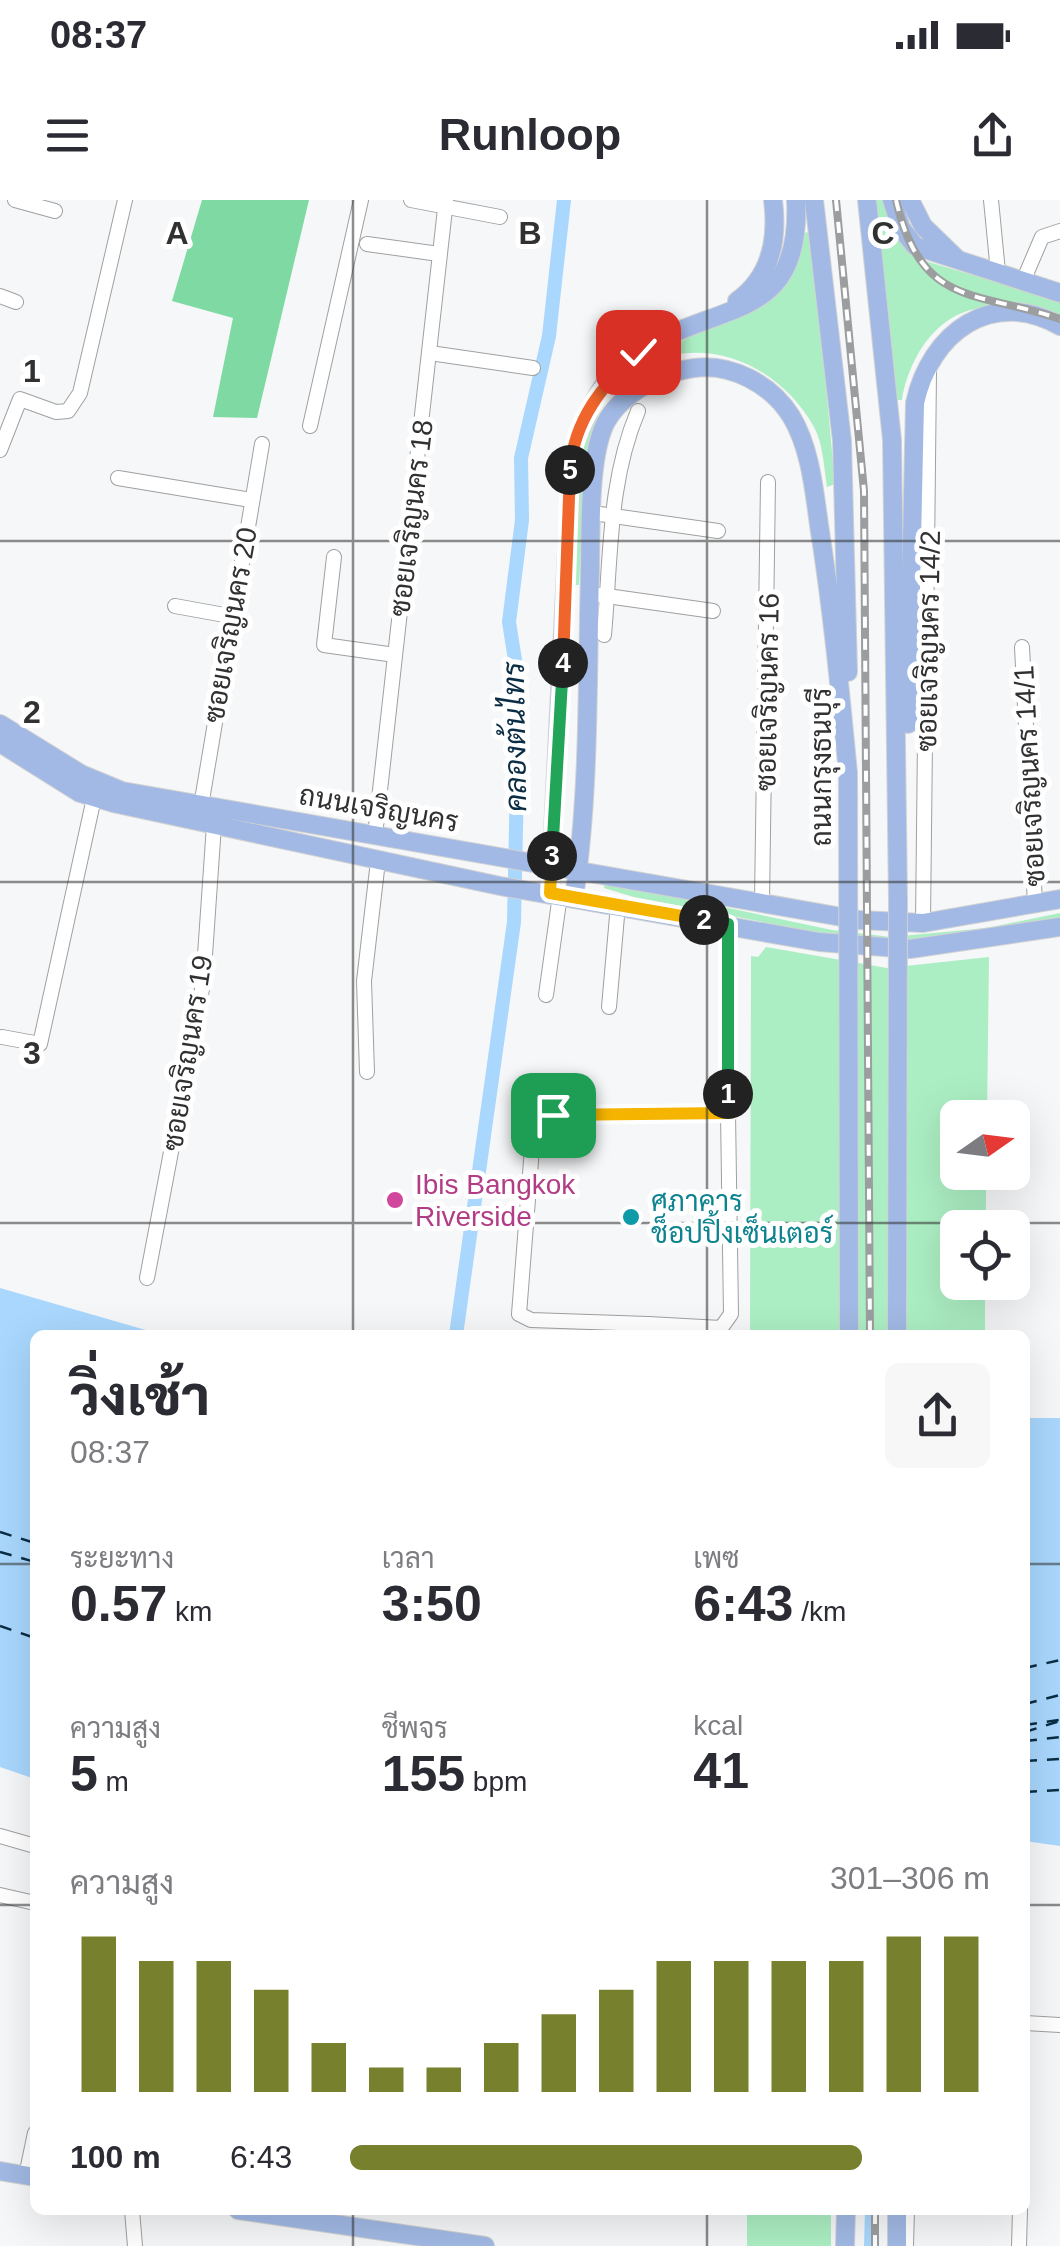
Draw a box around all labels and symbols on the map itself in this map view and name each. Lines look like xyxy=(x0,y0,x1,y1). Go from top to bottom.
text: A xyxy=(165,215,189,251)
text: B xyxy=(518,215,542,251)
text: C xyxy=(871,215,895,251)
pin xyxy=(596,310,681,395)
text: 1 xyxy=(23,353,41,389)
street label: ซอยเจริญนคร 18 xyxy=(383,418,441,618)
pin: 5 xyxy=(545,445,595,495)
street label: ซอยเจริญนคร 20 xyxy=(197,525,265,726)
street label: ซอยเจริญนคร 14/2 xyxy=(910,530,948,752)
street label: ซอยเจริญนคร 16 xyxy=(749,593,787,791)
pin: 4 xyxy=(538,638,588,688)
water label: คลองต้นไทร xyxy=(494,660,532,812)
street label: ซอยเจริญนคร 14/1 xyxy=(1007,665,1053,887)
street label: ถนนกรุงธนบุรี xyxy=(803,688,841,846)
text: 2 xyxy=(23,694,41,730)
street label: ถนนเจริญนคร xyxy=(296,778,461,840)
pin: 3 xyxy=(527,831,577,881)
pin: 2 xyxy=(679,895,729,945)
street label: ซอยเจริญนคร 19 xyxy=(156,953,220,1154)
text: 3 xyxy=(23,1035,41,1071)
pin: 1 xyxy=(703,1069,753,1119)
pin xyxy=(511,1073,596,1158)
north arrow xyxy=(940,1100,1030,1190)
place label: Ibis Bangkok Riverside xyxy=(415,1169,576,1232)
place label: ศุภาคาร ช็อปปิ้งเซ็นเตอร์ xyxy=(651,1186,833,1249)
marker: Ibis Bangkok Riverside xyxy=(384,1189,406,1211)
marker: ศุภาคาร ช็อปปิ้งเซ็นเตอร์ xyxy=(620,1206,642,1228)

